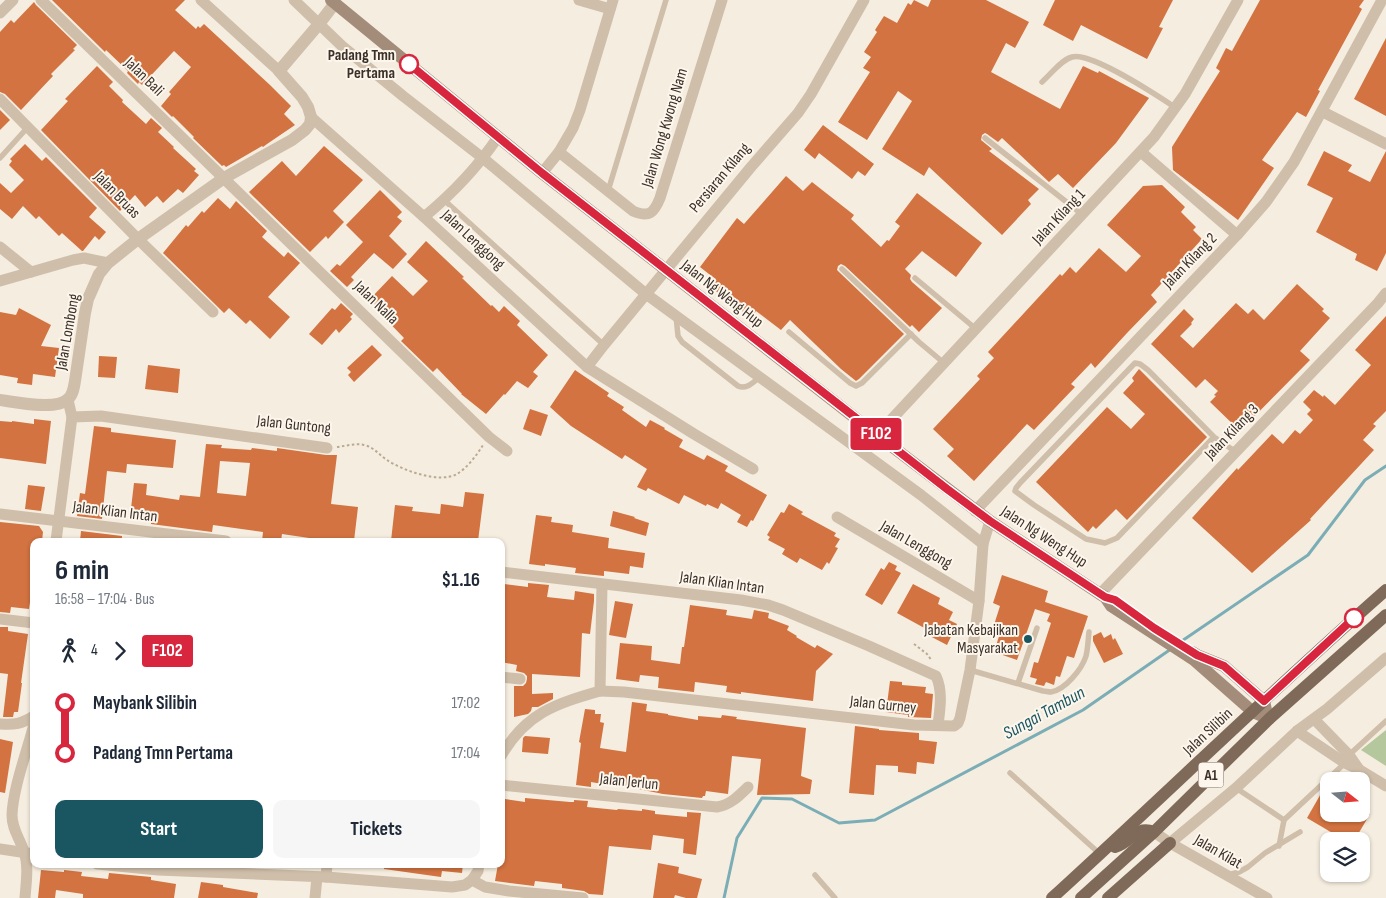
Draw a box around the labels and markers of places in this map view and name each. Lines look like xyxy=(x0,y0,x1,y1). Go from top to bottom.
place label: Padang Tmn Pertama xyxy=(328,46,395,83)
marker: Padang Tmn Pertama xyxy=(399,54,419,74)
unlabelled marker xyxy=(1344,608,1364,628)
place label: Jabatan Kebajikan Masyarakat xyxy=(923,621,1018,658)
marker: Jabatan Kebajikan Masyarakat xyxy=(1022,633,1034,645)

